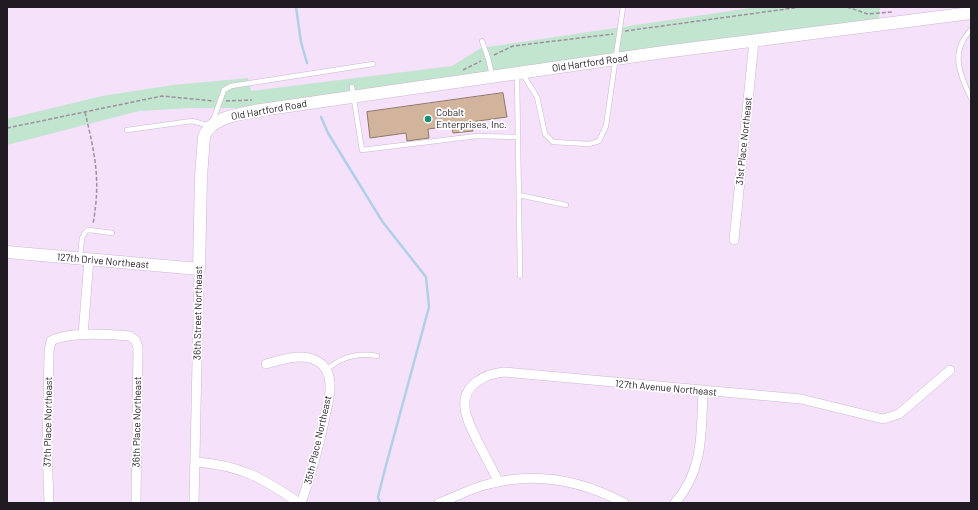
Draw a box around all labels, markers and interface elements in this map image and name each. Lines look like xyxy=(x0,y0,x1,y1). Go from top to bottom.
street label: Old Hartford Road xyxy=(551,52,629,74)
street label: 31st Place Northeast xyxy=(733,96,755,186)
street label: Old Hartford Road xyxy=(230,97,308,123)
place label: Cobalt Enterprises, Inc. xyxy=(436,107,507,130)
marker: Cobalt Enterprises, Inc. xyxy=(423,114,433,124)
street label: 127th Drive Northeast xyxy=(56,251,150,271)
street label: 36th Street Northeast xyxy=(191,266,205,360)
street label: 36th Place Northeast xyxy=(130,376,144,468)
street label: 37th Place Northeast xyxy=(41,377,55,467)
street label: 127th Avenue Northeast xyxy=(615,378,717,398)
street label: 35th Place Northeast xyxy=(302,394,334,486)

